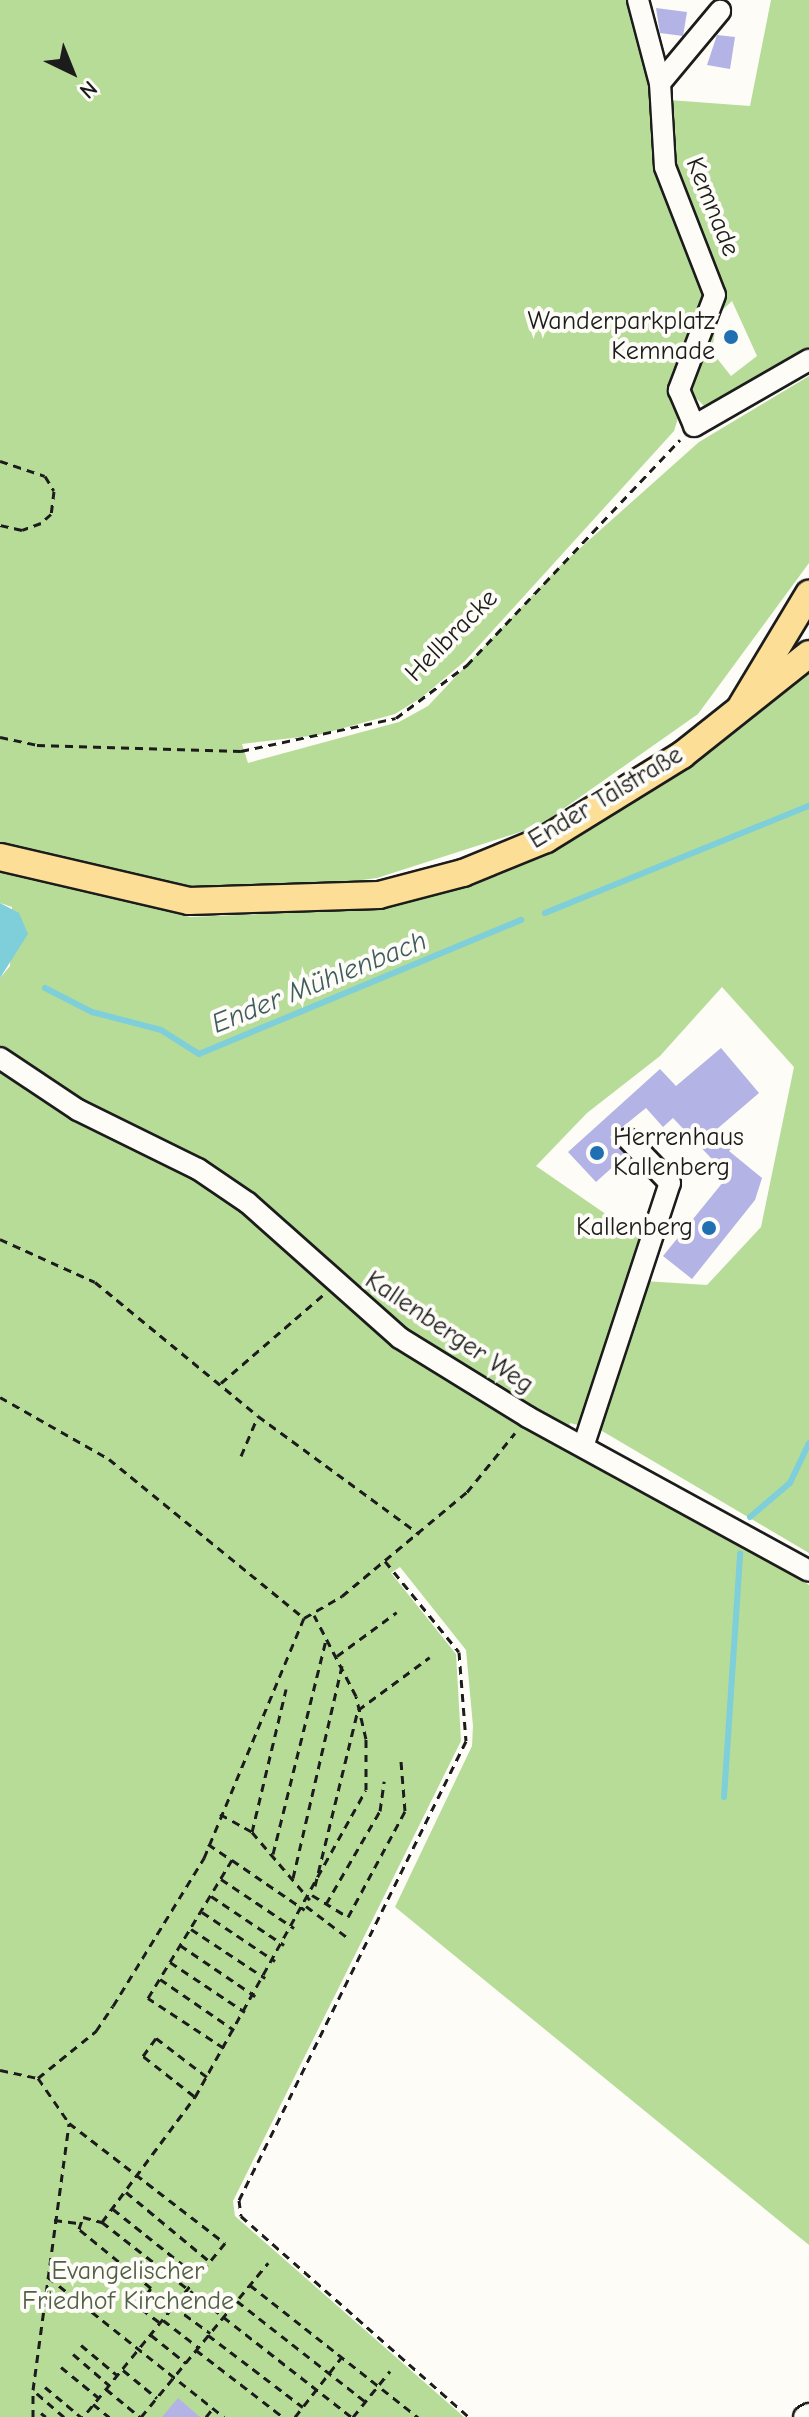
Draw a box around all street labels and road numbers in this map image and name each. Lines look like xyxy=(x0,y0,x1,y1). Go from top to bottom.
street label: Kemnade xyxy=(678,153,746,261)
street label: Hellbracke xyxy=(399,583,505,689)
street label: Ender Talstraße xyxy=(523,740,689,856)
street label: Kallenberger Weg xyxy=(359,1265,539,1401)

